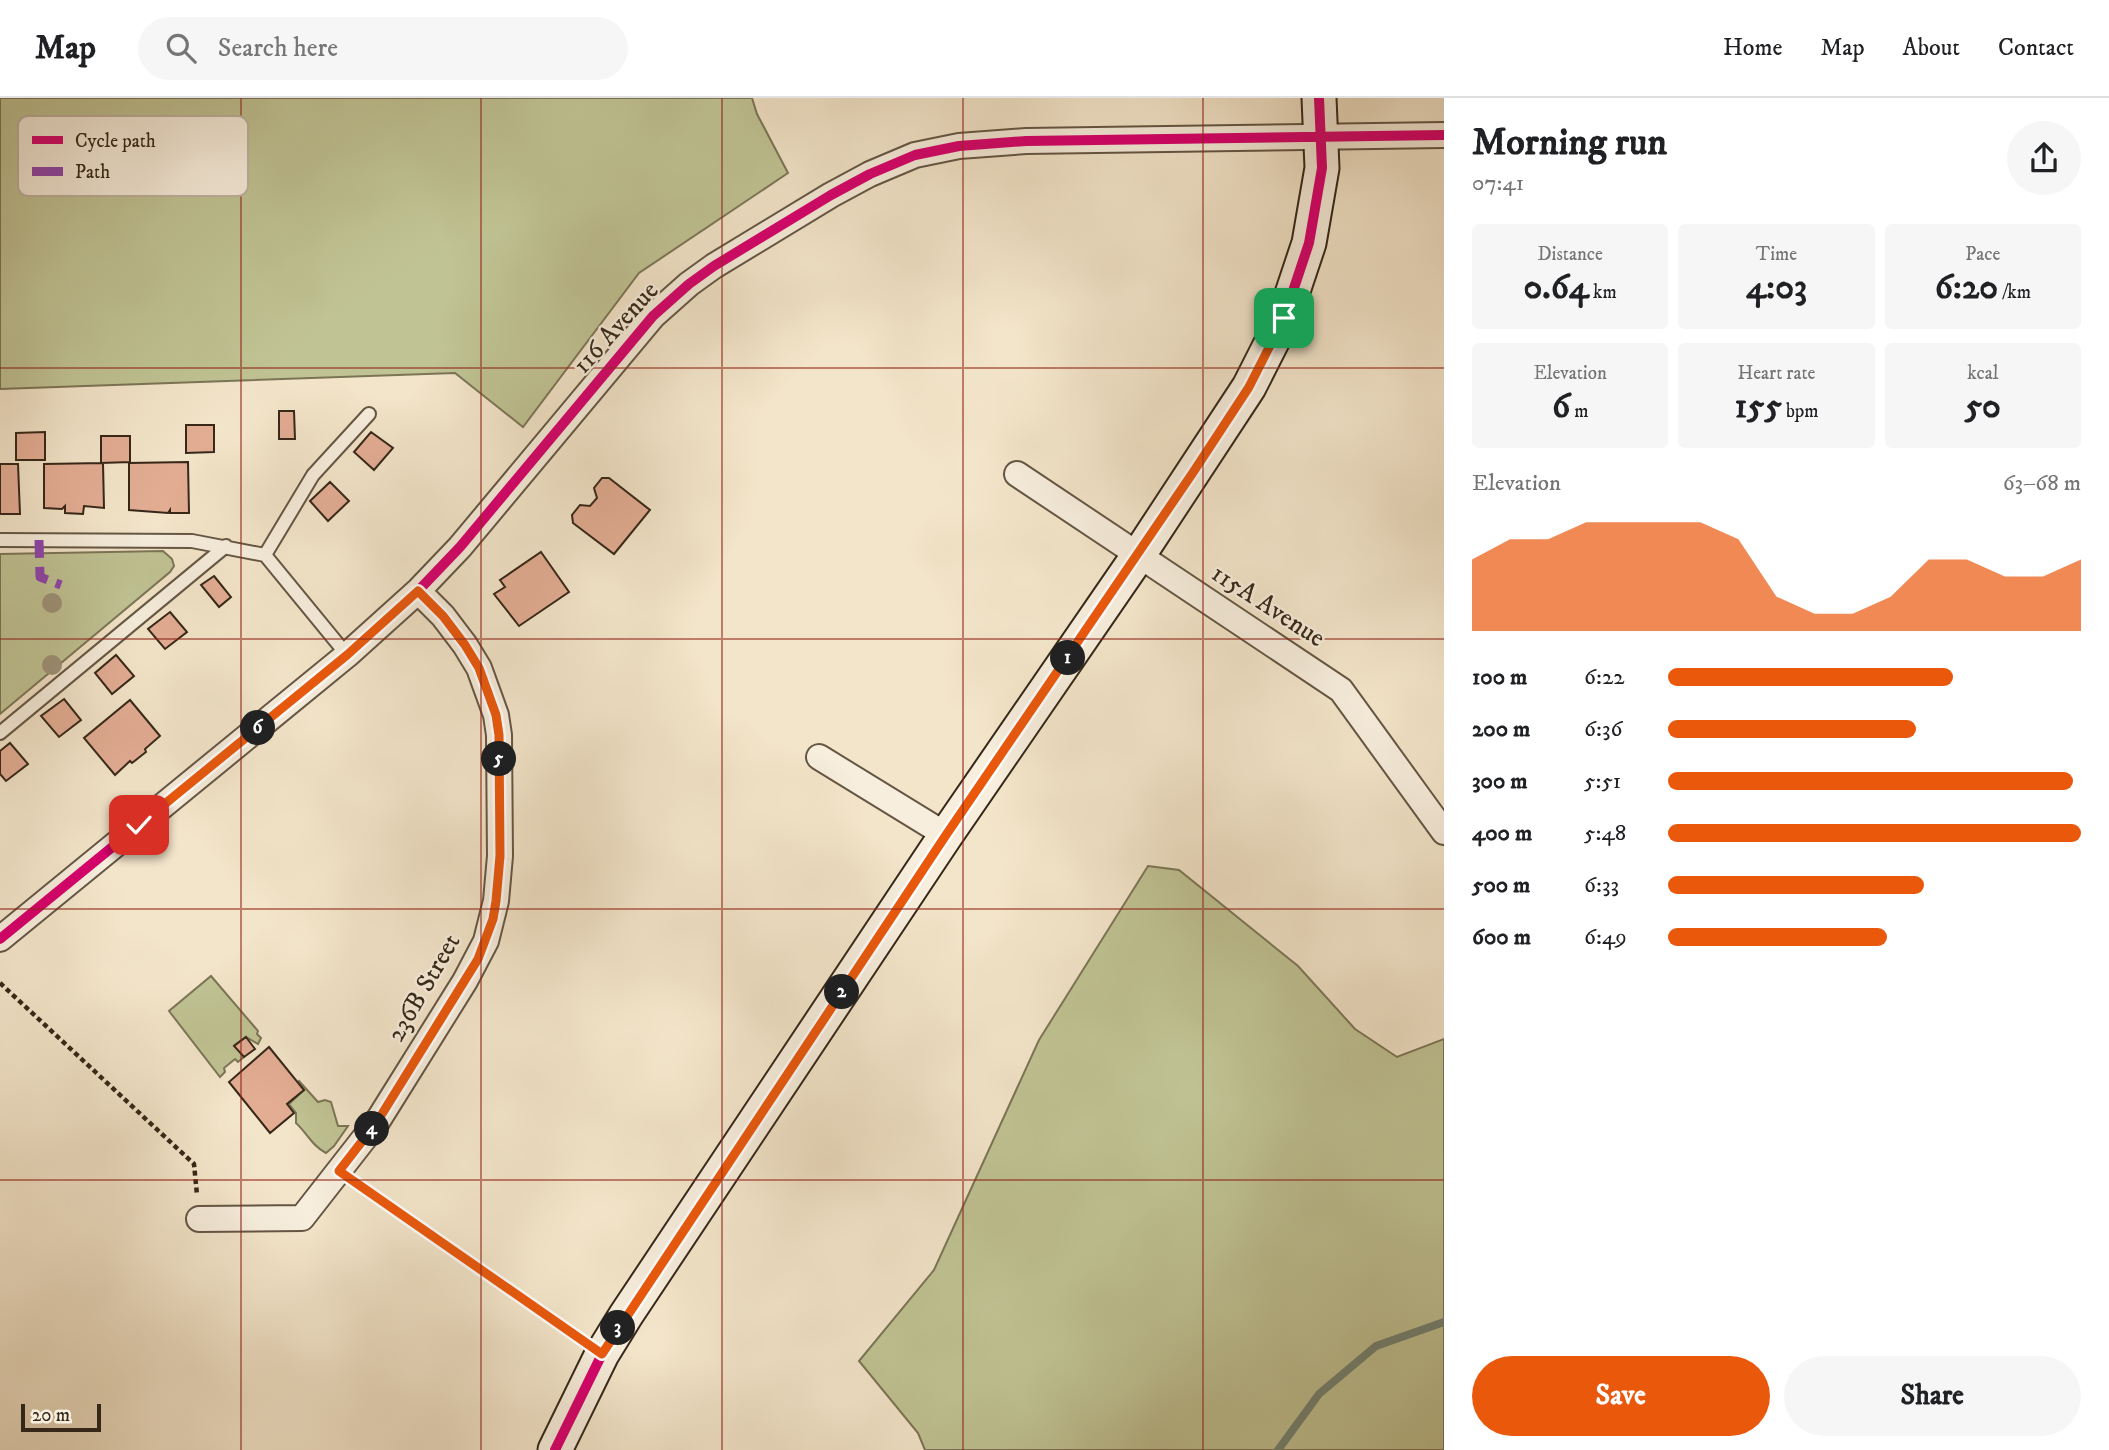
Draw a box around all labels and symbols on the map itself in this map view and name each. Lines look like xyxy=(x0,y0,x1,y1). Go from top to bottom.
legend xyxy=(18,116,248,196)
text: Cycle path xyxy=(75,130,156,153)
text: Path xyxy=(75,161,110,184)
street label: 116 Avenue xyxy=(566,275,666,381)
pin xyxy=(1254,288,1314,348)
street label: 115A Avenue xyxy=(1205,557,1331,655)
pin: 1 xyxy=(1050,640,1086,676)
pin: 6 xyxy=(240,710,276,746)
pin: 5 xyxy=(482,742,516,776)
pin xyxy=(109,795,169,855)
street label: 236B Street xyxy=(380,928,468,1048)
pin: 2 xyxy=(824,974,860,1010)
pin: 4 xyxy=(354,1112,390,1146)
pin: 3 xyxy=(600,1310,636,1346)
scale bar xyxy=(21,1401,102,1433)

